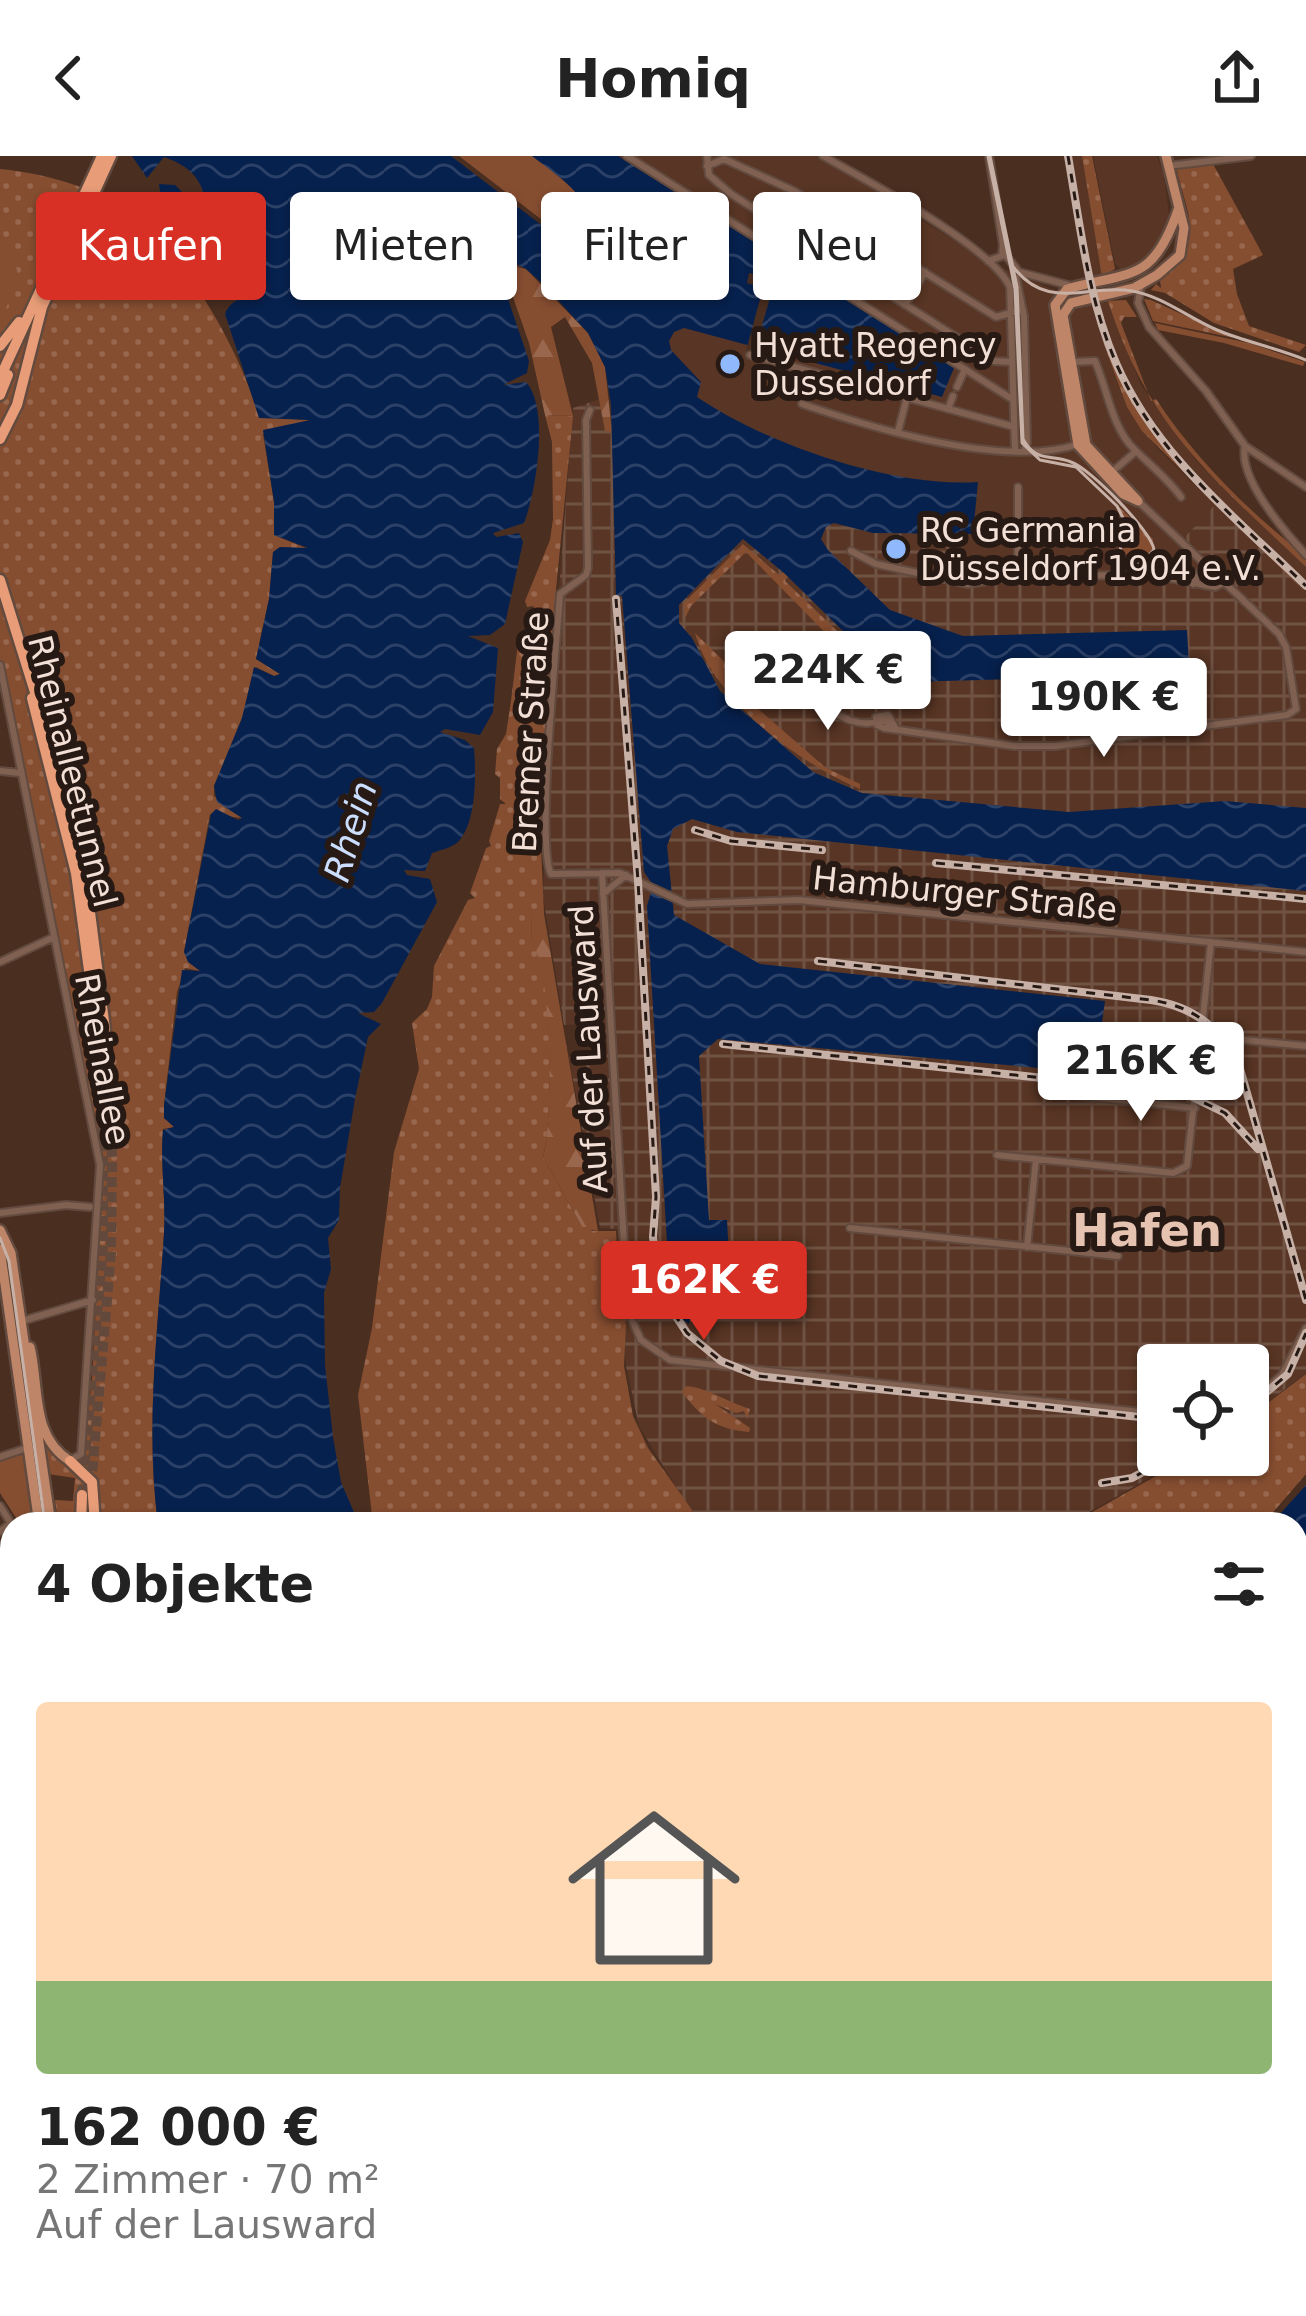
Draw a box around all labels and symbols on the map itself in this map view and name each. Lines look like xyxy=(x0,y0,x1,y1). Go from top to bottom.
place label: Hyatt Regency Dusseldorf xyxy=(754,326,997,403)
marker: Hyatt Regency Dusseldorf xyxy=(717,351,743,377)
place label: RC Germania Düsseldorf 1904 e.V. xyxy=(920,511,1261,588)
marker: RC Germania Düsseldorf 1904 e.V. xyxy=(883,536,909,562)
street label: Bremer Straße xyxy=(505,611,556,853)
street label: Rheinalleetunnel xyxy=(20,631,125,911)
pin: 224K € xyxy=(730,631,926,733)
pin: 190K € xyxy=(1006,658,1202,760)
water label: Rhein xyxy=(316,776,385,886)
street label: Hamburger Straße xyxy=(811,858,1119,929)
street label: Auf der Lausward xyxy=(561,904,616,1194)
street label: Rheinallee xyxy=(67,970,138,1148)
pin: 216K € xyxy=(1043,1022,1239,1124)
district label: Hafen xyxy=(1072,1204,1222,1257)
pin: 162K € xyxy=(606,1241,802,1343)

